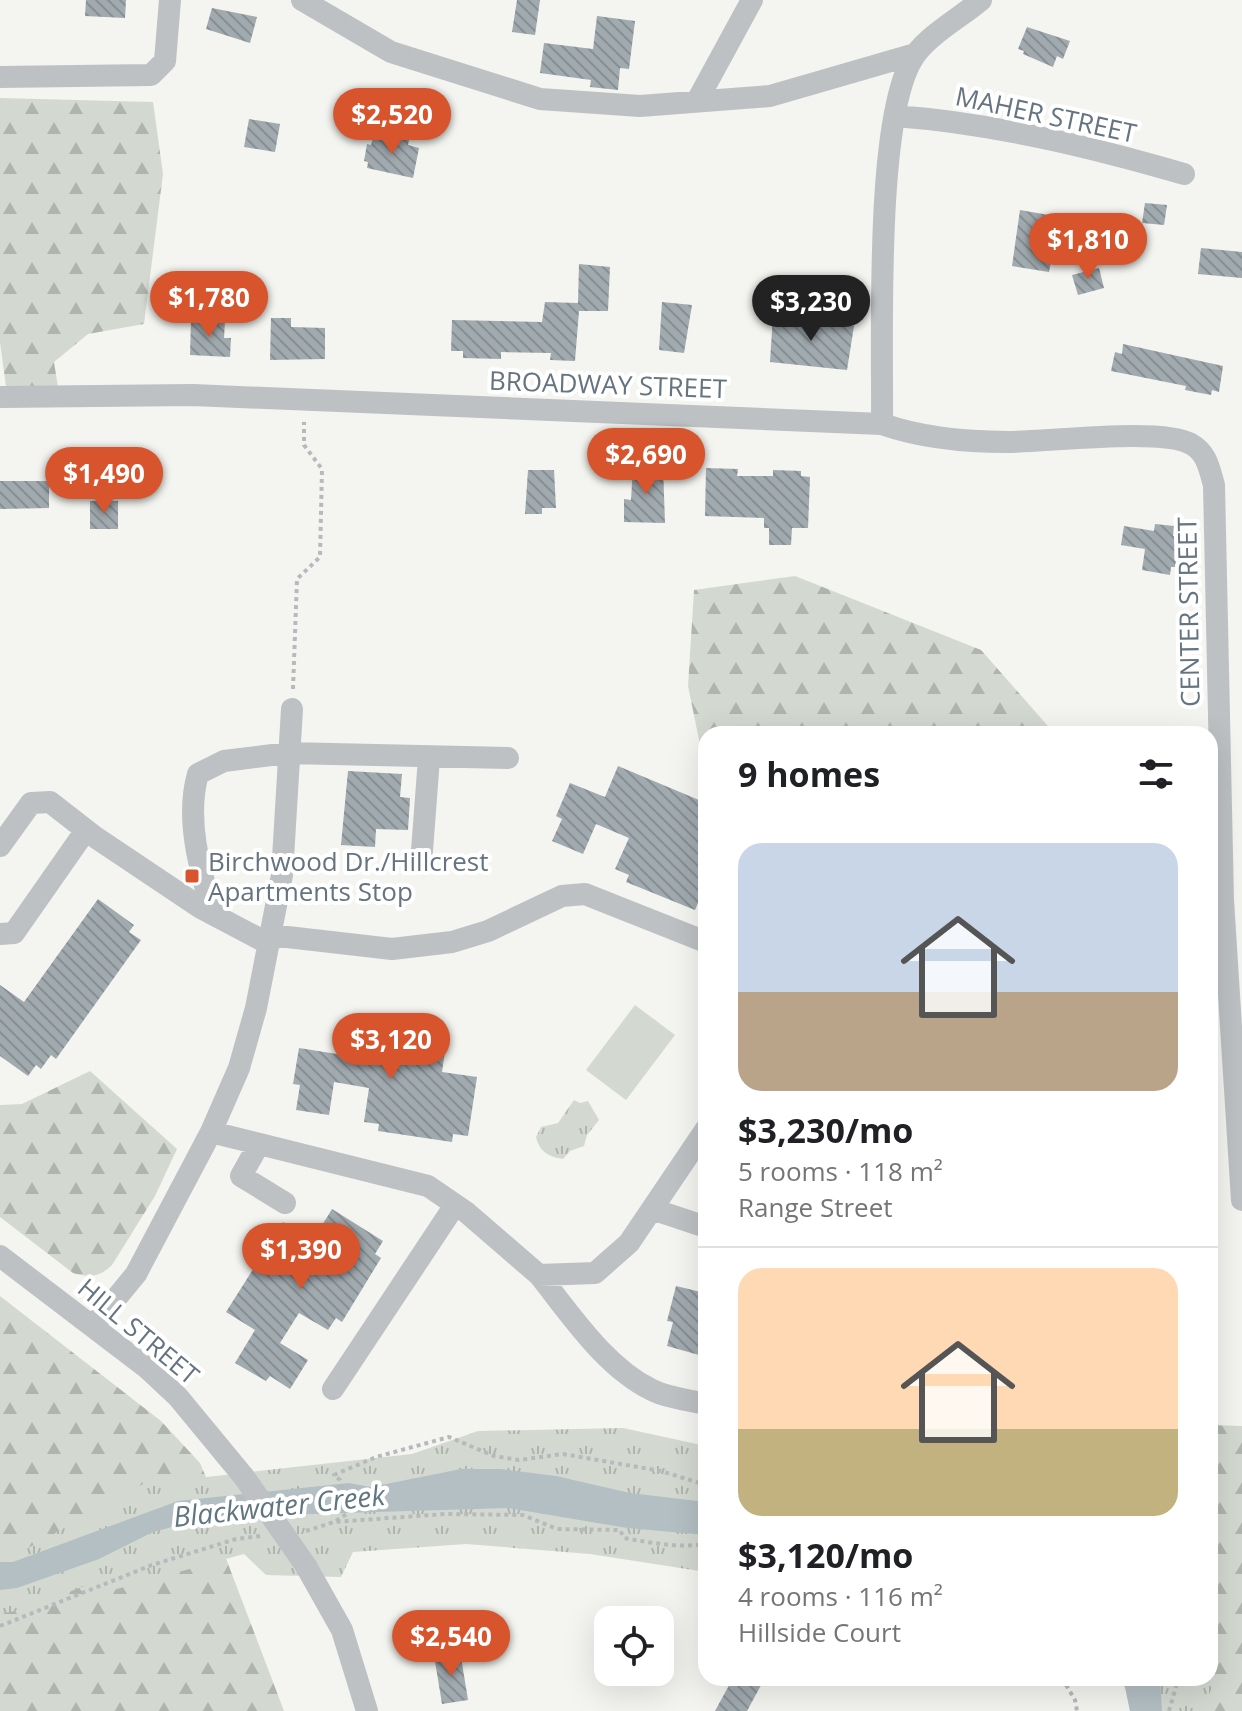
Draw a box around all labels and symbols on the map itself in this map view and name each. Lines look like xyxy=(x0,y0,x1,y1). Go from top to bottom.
street label: MAHER STREET xyxy=(952,77,1140,151)
pin: $2,520 xyxy=(327,88,457,156)
pin: $1,810 xyxy=(1023,213,1153,281)
pin: $1,780 xyxy=(144,271,274,339)
pin: $3,230 xyxy=(746,275,876,343)
street label: BROADWAY STREET xyxy=(488,362,728,406)
pin: $2,690 xyxy=(581,428,711,496)
pin: $1,490 xyxy=(39,447,169,515)
street label: CENTER STREET xyxy=(1168,516,1208,707)
place label: Birchwood Dr./Hillcrest Apartments Stop xyxy=(208,843,489,909)
marker: Birchwood Dr./Hillcrest Apartments Stop xyxy=(183,867,201,885)
pin: $3,120 xyxy=(326,1013,456,1081)
pin: $1,390 xyxy=(236,1223,366,1291)
street label: HILL STREET xyxy=(71,1270,208,1393)
water label: Blackwater Creek xyxy=(171,1475,388,1535)
pin: $2,540 xyxy=(386,1610,516,1678)

